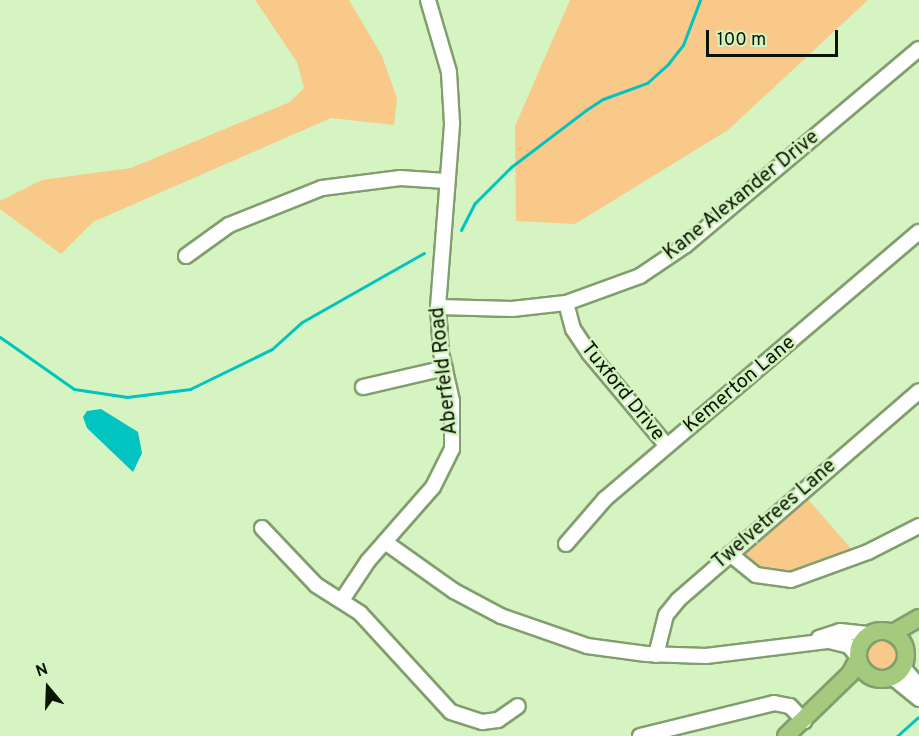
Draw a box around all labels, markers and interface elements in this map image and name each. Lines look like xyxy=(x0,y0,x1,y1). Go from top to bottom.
scale bar xyxy=(709,18,841,56)
text: 100 m xyxy=(717,29,766,52)
street label: Kane Alexander Drive xyxy=(659,126,825,266)
street label: Aberfeld Road xyxy=(426,306,464,436)
street label: Kemerton Lane xyxy=(679,331,801,439)
street label: Tuxford Drive xyxy=(575,338,669,446)
street label: Twelvetrees Lane xyxy=(708,455,842,575)
north arrow xyxy=(18,658,78,718)
text: N xyxy=(33,660,51,682)

